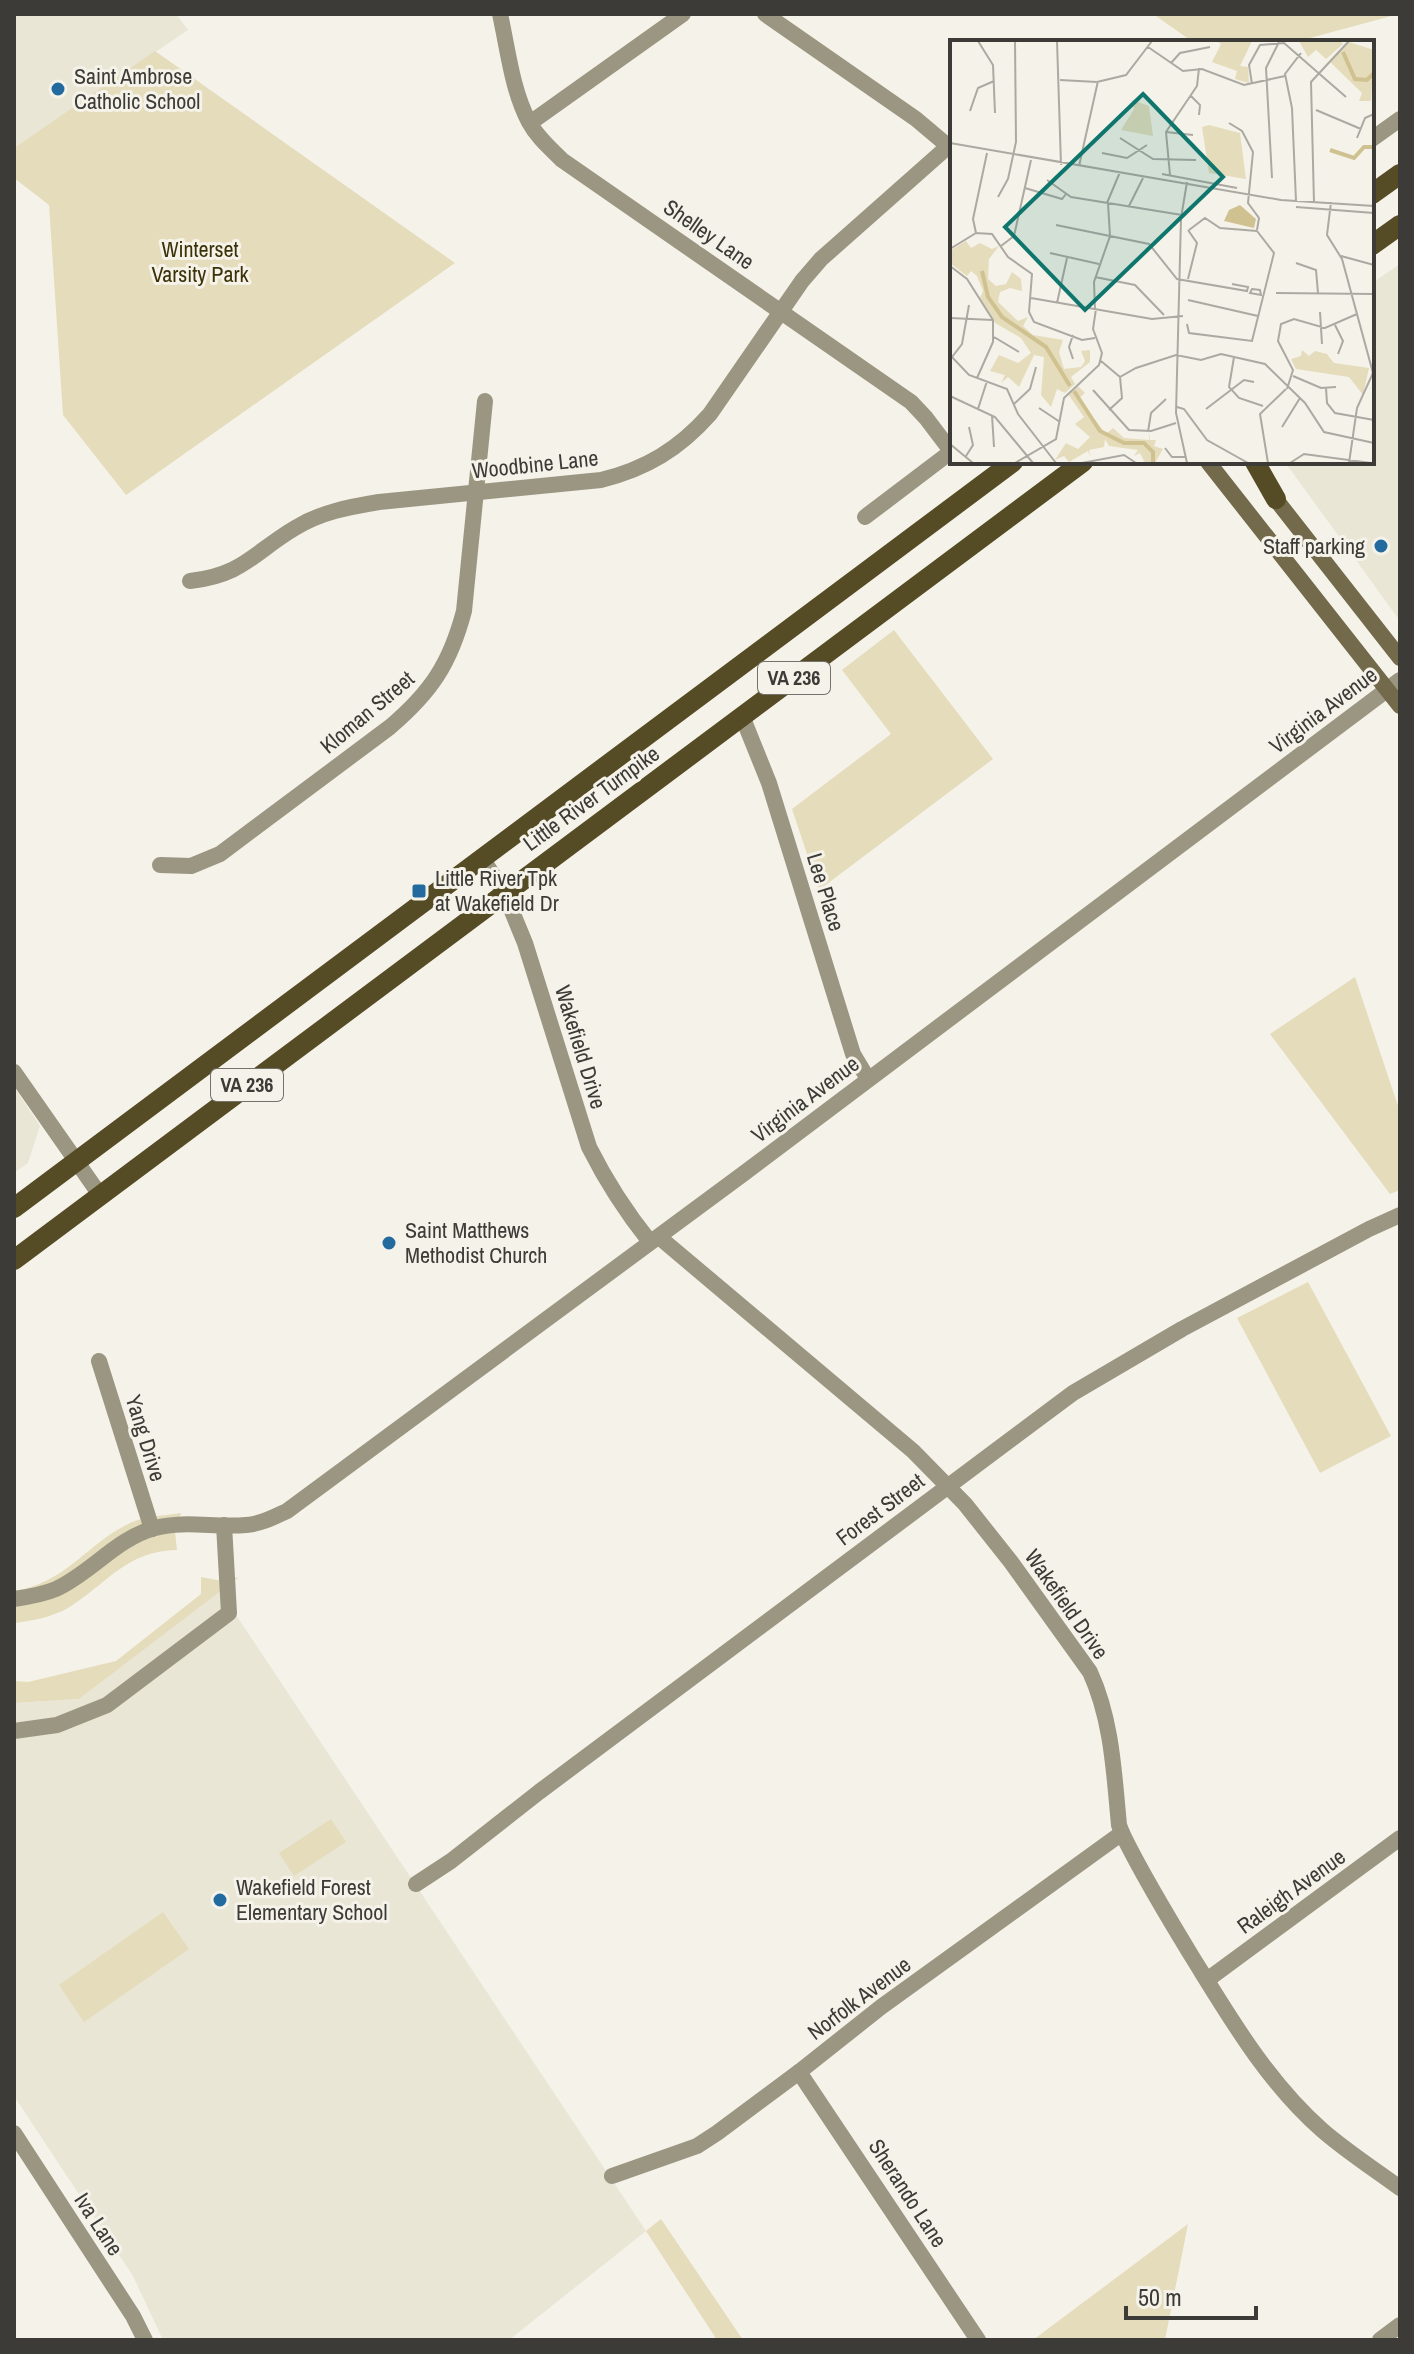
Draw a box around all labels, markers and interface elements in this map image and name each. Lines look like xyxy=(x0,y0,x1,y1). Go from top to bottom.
inset map xyxy=(950,40,1374,464)
place label: Saint Ambrose Catholic School xyxy=(74,61,200,116)
marker: Saint Ambrose Catholic School xyxy=(49,80,67,98)
street label: Shelley Lane xyxy=(658,192,760,276)
park label: Winterset Varsity Park xyxy=(152,234,249,289)
street label: Woodbine Lane xyxy=(470,442,600,486)
place label: Staff parking xyxy=(1263,531,1365,561)
marker: Staff parking xyxy=(1372,537,1390,555)
street label: Virginia Avenue xyxy=(1263,660,1383,760)
road number: VA 236 xyxy=(758,662,830,694)
street label: Kloman Street xyxy=(314,664,420,760)
street label: Little River Turnpike xyxy=(517,738,665,858)
street label: Lee Place xyxy=(800,849,852,935)
place label: Little River Tpk at Wakefield Dr xyxy=(435,863,559,918)
marker: Little River Tpk at Wakefield Dr xyxy=(410,882,428,900)
street label: Wakefield Drive xyxy=(548,982,614,1112)
street label: Virginia Avenue xyxy=(745,1049,865,1149)
road number: VA 236 xyxy=(211,1069,283,1101)
place label: Saint Matthews Methodist Church xyxy=(405,1215,547,1270)
marker: Saint Matthews Methodist Church xyxy=(380,1234,398,1252)
street label: Yang Drive xyxy=(119,1391,173,1485)
street label: Forest Street xyxy=(830,1466,930,1552)
street label: Wakefield Drive xyxy=(1018,1543,1116,1665)
street label: Raleigh Avenue xyxy=(1231,1842,1351,1940)
place label: Wakefield Forest Elementary School xyxy=(236,1872,387,1927)
marker: Wakefield Forest Elementary School xyxy=(211,1891,229,1909)
street label: Norfolk Avenue xyxy=(801,1949,917,2047)
street label: Sherando Lane xyxy=(862,2133,954,2253)
street label: Iva Lane xyxy=(68,2187,130,2261)
scale bar xyxy=(1126,2270,1256,2320)
text: 50 m xyxy=(1138,2281,1182,2313)

